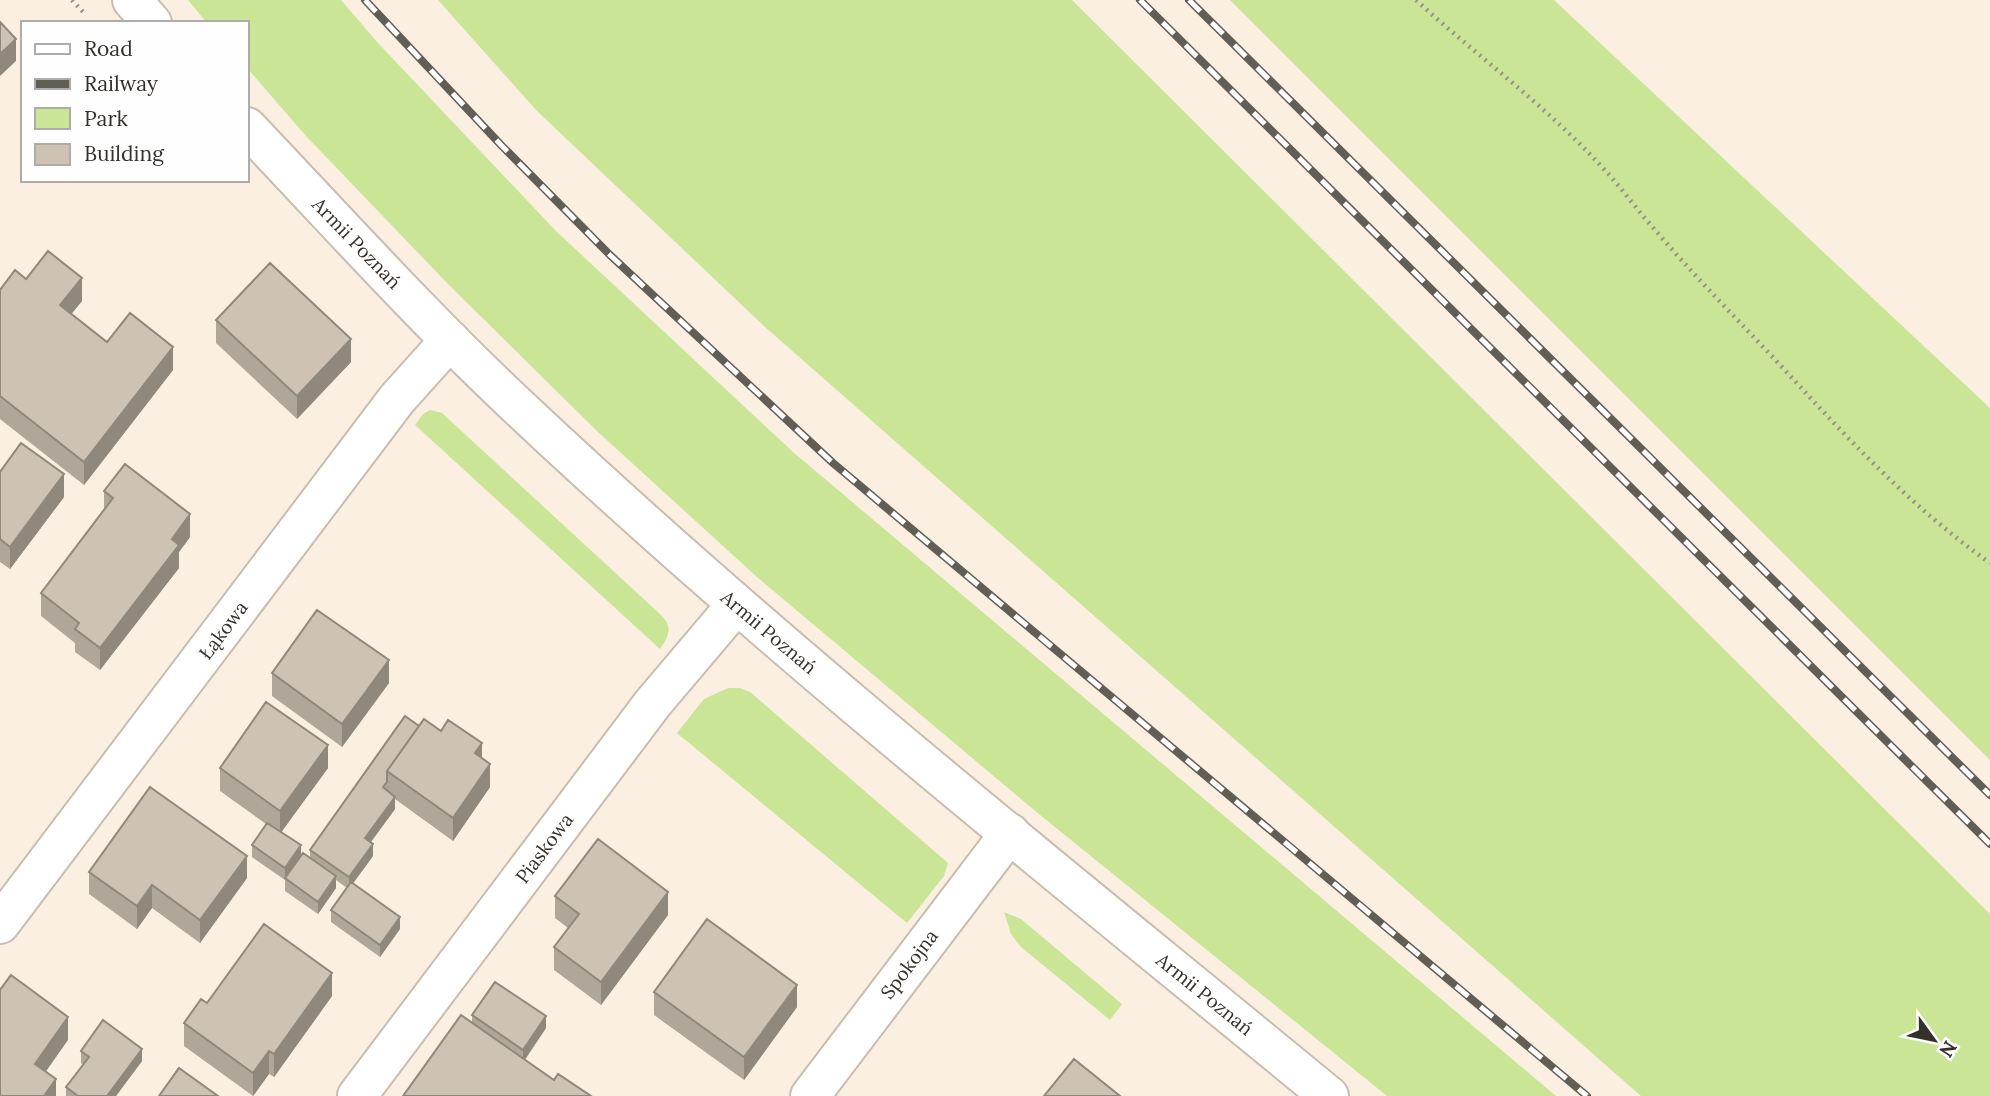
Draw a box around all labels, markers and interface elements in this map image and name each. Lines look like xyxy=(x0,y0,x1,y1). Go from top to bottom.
legend xyxy=(21,21,248,182)
text: Road xyxy=(84,35,133,62)
text: Railway xyxy=(84,70,158,97)
text: Park xyxy=(84,105,128,132)
text: Building xyxy=(84,140,164,167)
street label: Armii Poznań xyxy=(307,192,407,294)
street label: Armii Poznań xyxy=(715,584,822,679)
street label: Łąkowa xyxy=(193,596,253,664)
street label: Piaskowa xyxy=(510,808,578,888)
street label: Spokojna xyxy=(875,924,943,1003)
street label: Armii Poznań xyxy=(1151,947,1258,1040)
north arrow xyxy=(1899,1005,1969,1075)
text: N xyxy=(1934,1037,1962,1062)

